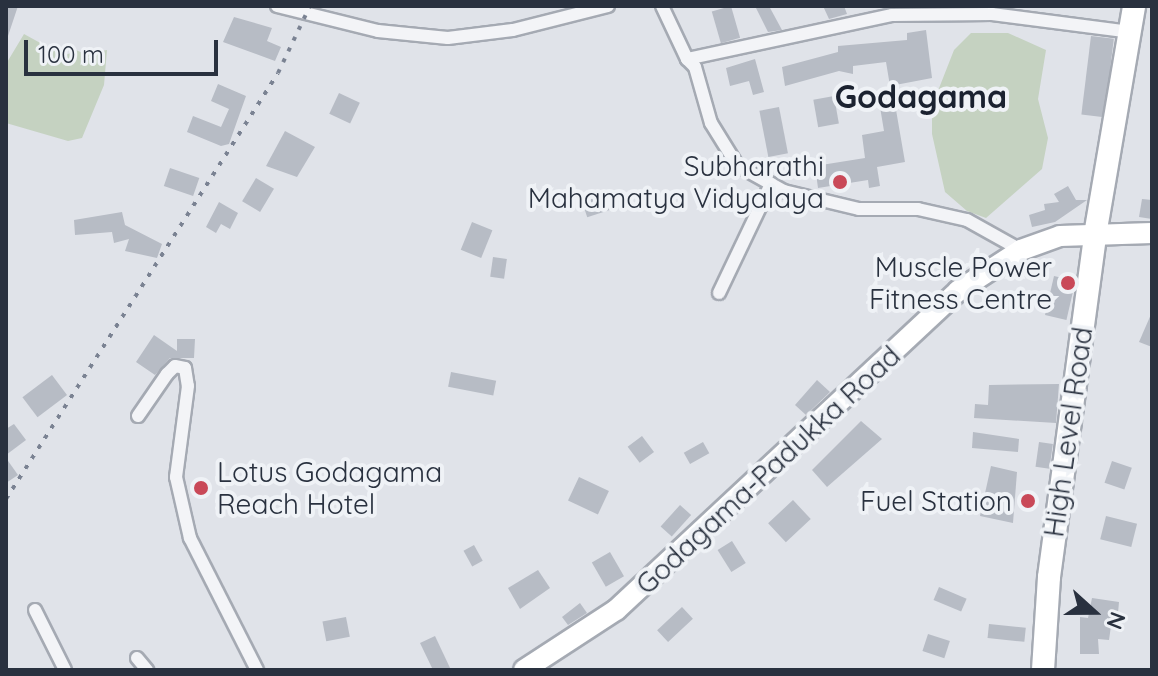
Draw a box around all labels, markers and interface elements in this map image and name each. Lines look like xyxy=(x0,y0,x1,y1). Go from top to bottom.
scale bar xyxy=(28,24,222,74)
text: 100 m xyxy=(38,39,104,69)
district label: Godagama xyxy=(835,77,1007,115)
place label: Subharathi Mahamatya Vidyalaya xyxy=(528,149,824,215)
marker: Subharathi Mahamatya Vidyalaya xyxy=(831,173,849,191)
place label: Muscle Power Fitness Centre xyxy=(869,250,1052,316)
marker: Muscle Power Fitness Centre xyxy=(1059,274,1077,292)
street label: High Level Road xyxy=(1037,325,1099,539)
street label: Godagama-Padukka Road xyxy=(629,339,907,601)
place label: Lotus Godagama Reach Hotel xyxy=(217,455,442,521)
marker: Lotus Godagama Reach Hotel xyxy=(192,479,210,497)
place label: Fuel Station xyxy=(860,484,1012,518)
marker: Fuel Station xyxy=(1019,492,1037,510)
north arrow xyxy=(1054,572,1134,652)
text: N xyxy=(1100,608,1132,633)

